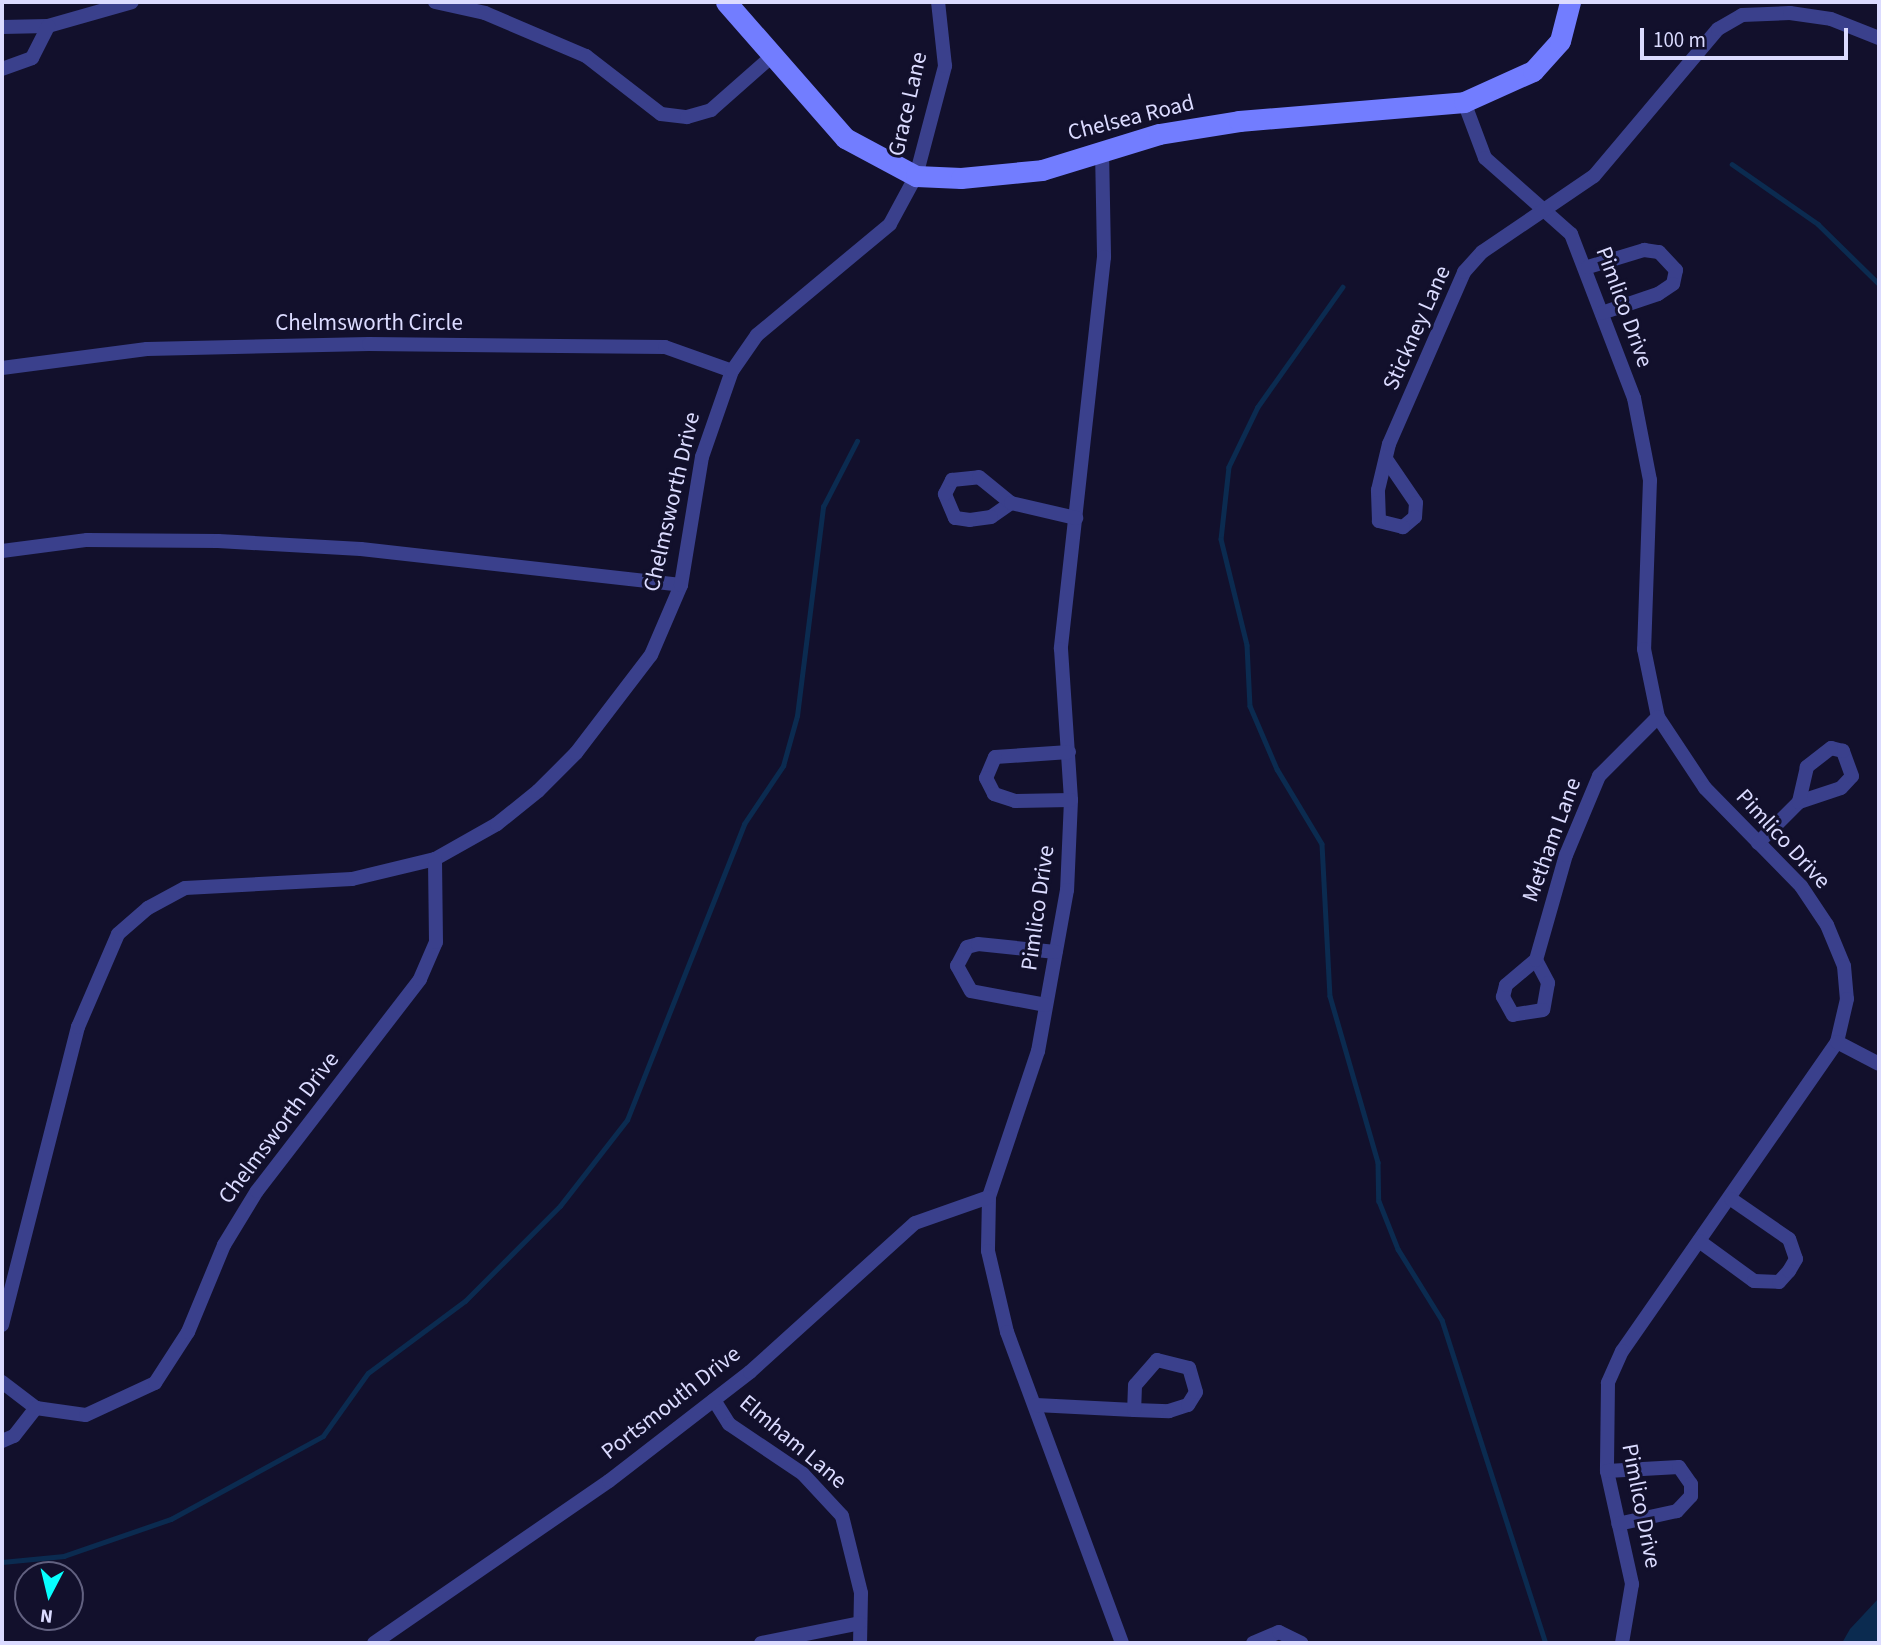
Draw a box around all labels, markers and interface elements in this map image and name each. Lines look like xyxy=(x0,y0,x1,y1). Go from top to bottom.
scale bar xyxy=(1643,14,1851,58)
text: 100 m xyxy=(1653,25,1706,55)
street label: Grace Lane xyxy=(883,49,933,159)
street label: Chelsea Road xyxy=(1065,89,1197,147)
street label: Pimlico Drive xyxy=(1589,243,1659,371)
street label: Stickney Lane xyxy=(1377,262,1457,394)
street label: Chelmsworth Circle xyxy=(275,309,463,337)
street label: Chelmsworth Drive xyxy=(638,410,706,594)
street label: Metham Lane xyxy=(1517,774,1587,906)
street label: Pimlico Drive xyxy=(1730,783,1836,895)
street label: Pimlico Drive xyxy=(1016,844,1060,972)
street label: Chelmsworth Drive xyxy=(213,1047,345,1209)
street label: Portsmouth Drive xyxy=(596,1340,746,1466)
street label: Elmham Lane xyxy=(734,1389,852,1495)
street label: Pimlico Drive xyxy=(1615,1441,1667,1571)
north arrow xyxy=(14,1561,84,1631)
text: N xyxy=(39,1601,55,1630)

